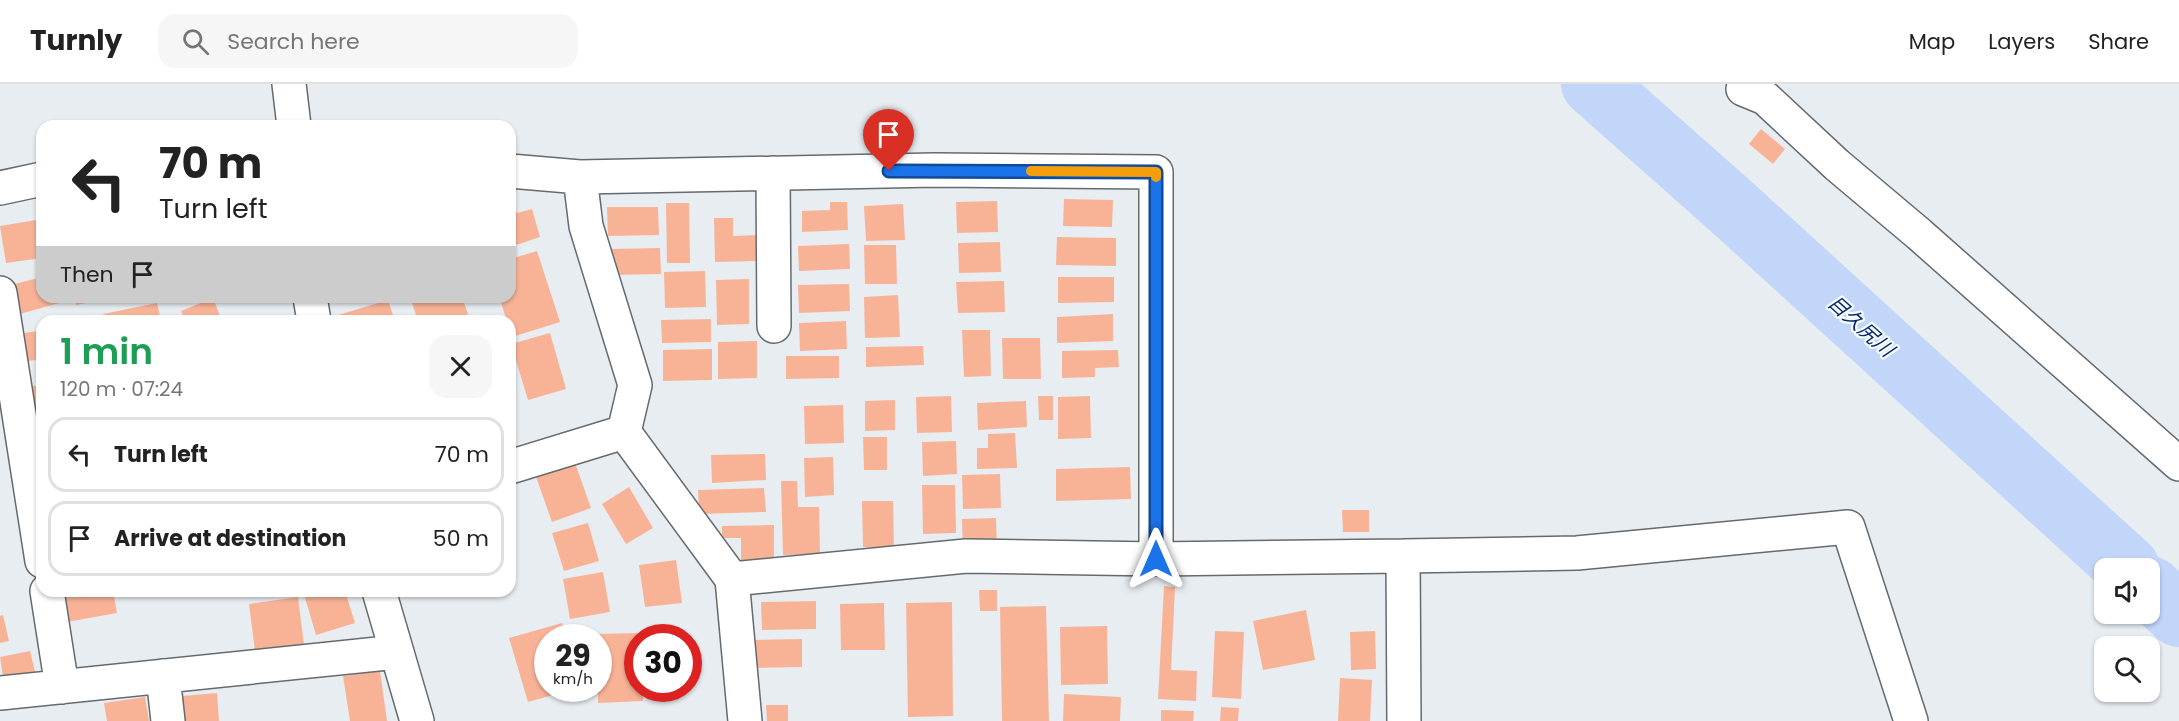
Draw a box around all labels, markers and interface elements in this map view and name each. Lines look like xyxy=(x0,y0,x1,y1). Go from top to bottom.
search box xyxy=(158,14,578,68)
text: Turnly xyxy=(30,21,122,60)
icon: search xyxy=(179,25,212,58)
text: Search here xyxy=(227,26,360,57)
text: Map xyxy=(1909,27,1955,56)
text: Layers xyxy=(1988,27,2055,56)
text: Share xyxy=(2088,27,2149,56)
pin xyxy=(863,109,914,171)
icon: arrive xyxy=(872,118,905,151)
text: 70 m xyxy=(159,134,262,193)
icon: left xyxy=(60,144,138,222)
text: Turn left xyxy=(159,190,268,227)
icon: arrive xyxy=(126,258,159,291)
text: Then xyxy=(60,259,114,290)
water label: 目久尻川 xyxy=(1822,289,1902,365)
text: 1 min xyxy=(60,326,153,377)
button: close xyxy=(429,335,492,398)
text: 120 m · 07:24 xyxy=(60,375,183,403)
icon: left xyxy=(63,438,96,471)
text: Turn left xyxy=(114,439,208,470)
text: 70 m xyxy=(435,439,489,470)
icon: arrive xyxy=(63,522,96,555)
text: Arrive at destination xyxy=(114,523,346,554)
text: 50 m xyxy=(433,523,489,554)
position arrow xyxy=(1124,527,1188,591)
map controls xyxy=(2094,558,2160,702)
button: sound xyxy=(2094,558,2160,624)
speed limit sign: 30 xyxy=(624,624,702,702)
text: 29 xyxy=(555,634,591,677)
button: search xyxy=(2094,636,2160,702)
text: km/h xyxy=(553,668,593,689)

